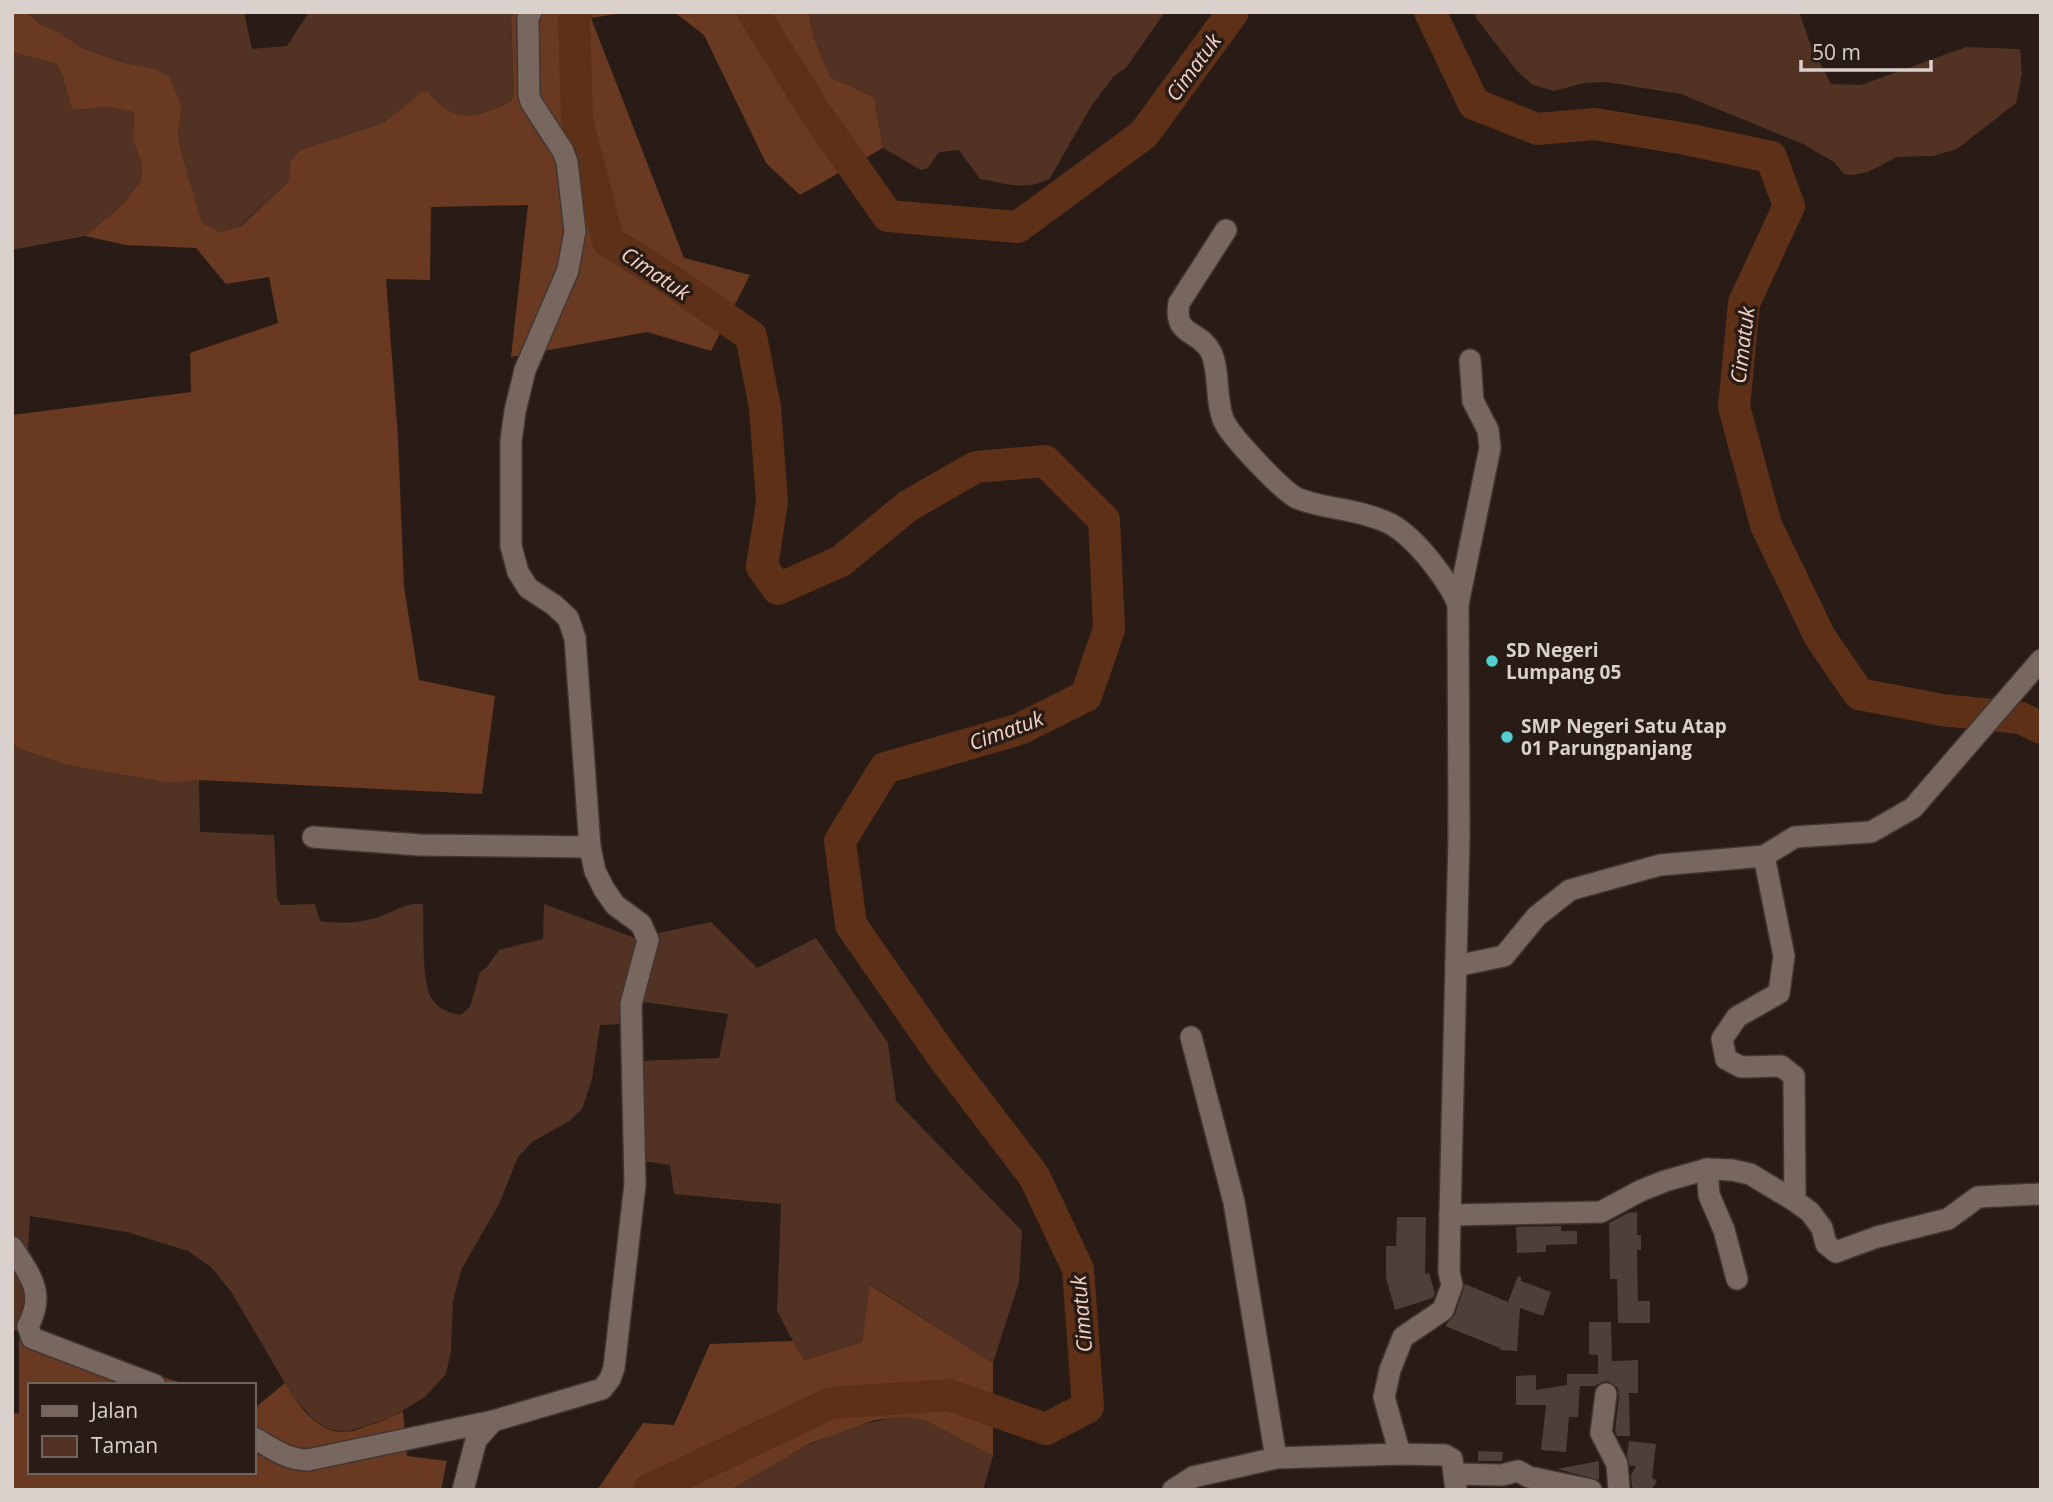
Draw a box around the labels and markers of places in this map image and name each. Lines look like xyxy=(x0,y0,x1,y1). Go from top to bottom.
place label: SD Negeri Lumpang 05 xyxy=(1506,637,1621,685)
marker: SD Negeri Lumpang 05 xyxy=(1484,653,1500,669)
place label: SMP Negeri Satu Atap 01 Parungpanjang xyxy=(1521,713,1727,761)
marker: SMP Negeri Satu Atap 01 Parungpanjang xyxy=(1499,729,1515,745)

